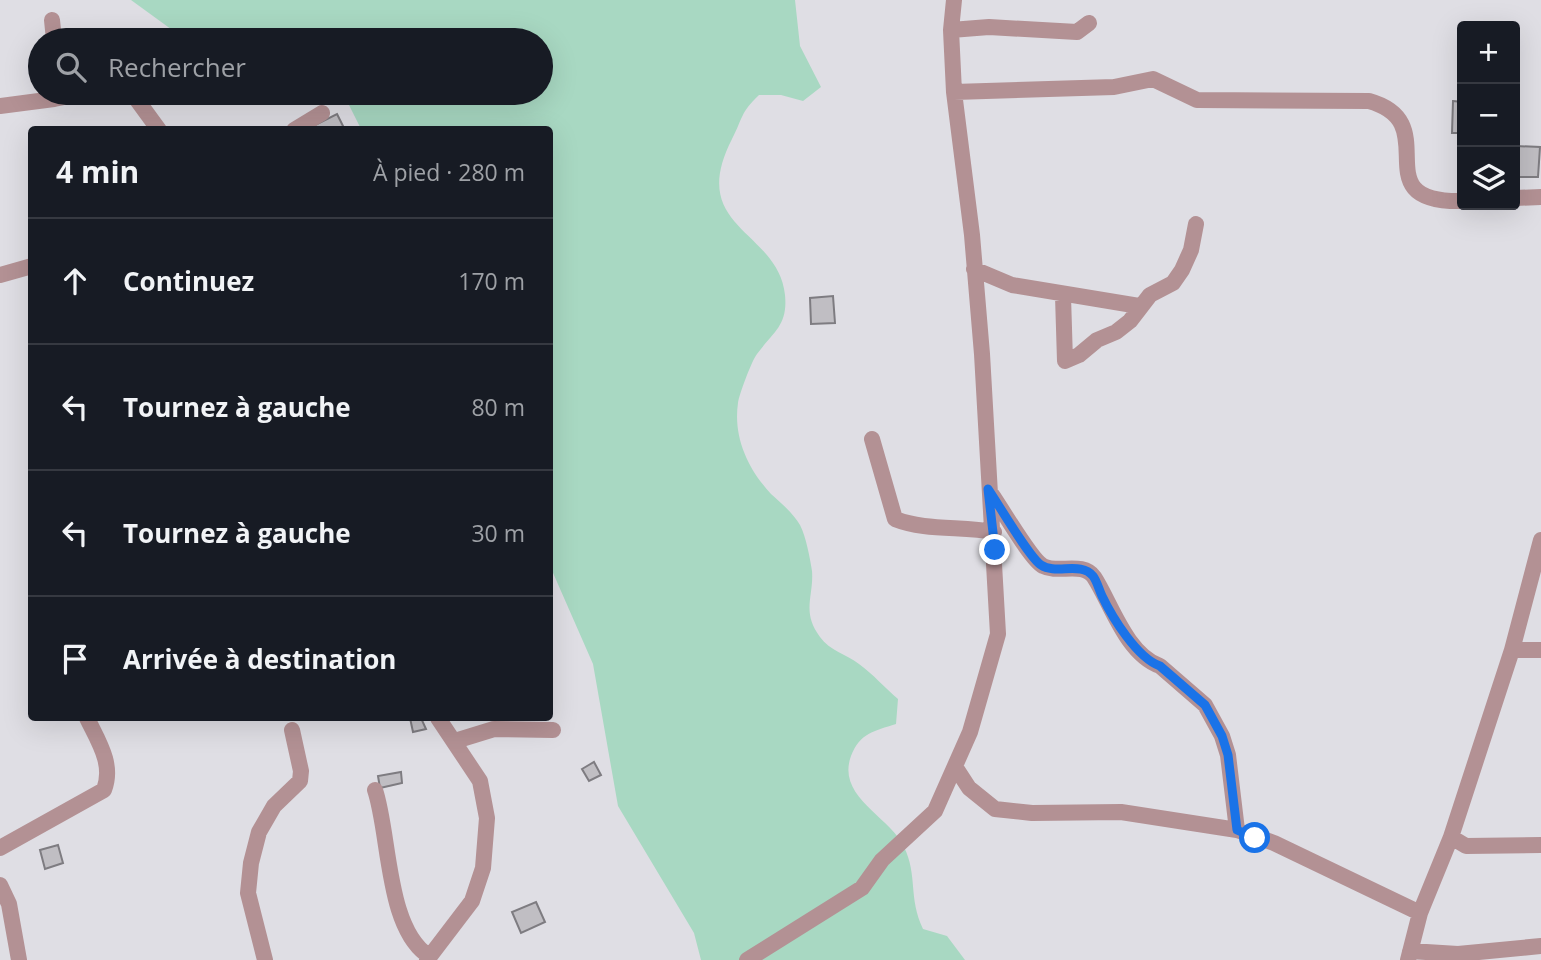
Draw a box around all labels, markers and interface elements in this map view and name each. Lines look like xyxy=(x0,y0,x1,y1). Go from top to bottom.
map controls xyxy=(1457,21,1520,210)
button: + xyxy=(1457,21,1520,84)
search box xyxy=(28,28,553,105)
icon: search xyxy=(52,48,90,86)
text: Rechercher xyxy=(108,49,246,85)
button: − xyxy=(1457,84,1520,147)
button: layers xyxy=(1457,147,1520,210)
text: 4 min xyxy=(56,151,139,192)
text: À pied · 280 m xyxy=(373,156,525,188)
icon: ahead xyxy=(56,262,94,300)
text: Continuez xyxy=(123,263,254,299)
text: 170 m xyxy=(458,265,525,297)
icon: left xyxy=(56,388,94,426)
text: Tournez à gauche xyxy=(123,389,351,425)
text: 80 m xyxy=(471,391,525,423)
icon: left xyxy=(56,514,94,552)
text: Tournez à gauche xyxy=(123,515,351,551)
text: 30 m xyxy=(471,517,525,549)
route end xyxy=(979,534,1010,565)
icon: arrive xyxy=(56,640,94,678)
text: Arrivée à destination xyxy=(123,641,396,677)
route start xyxy=(1239,822,1270,853)

